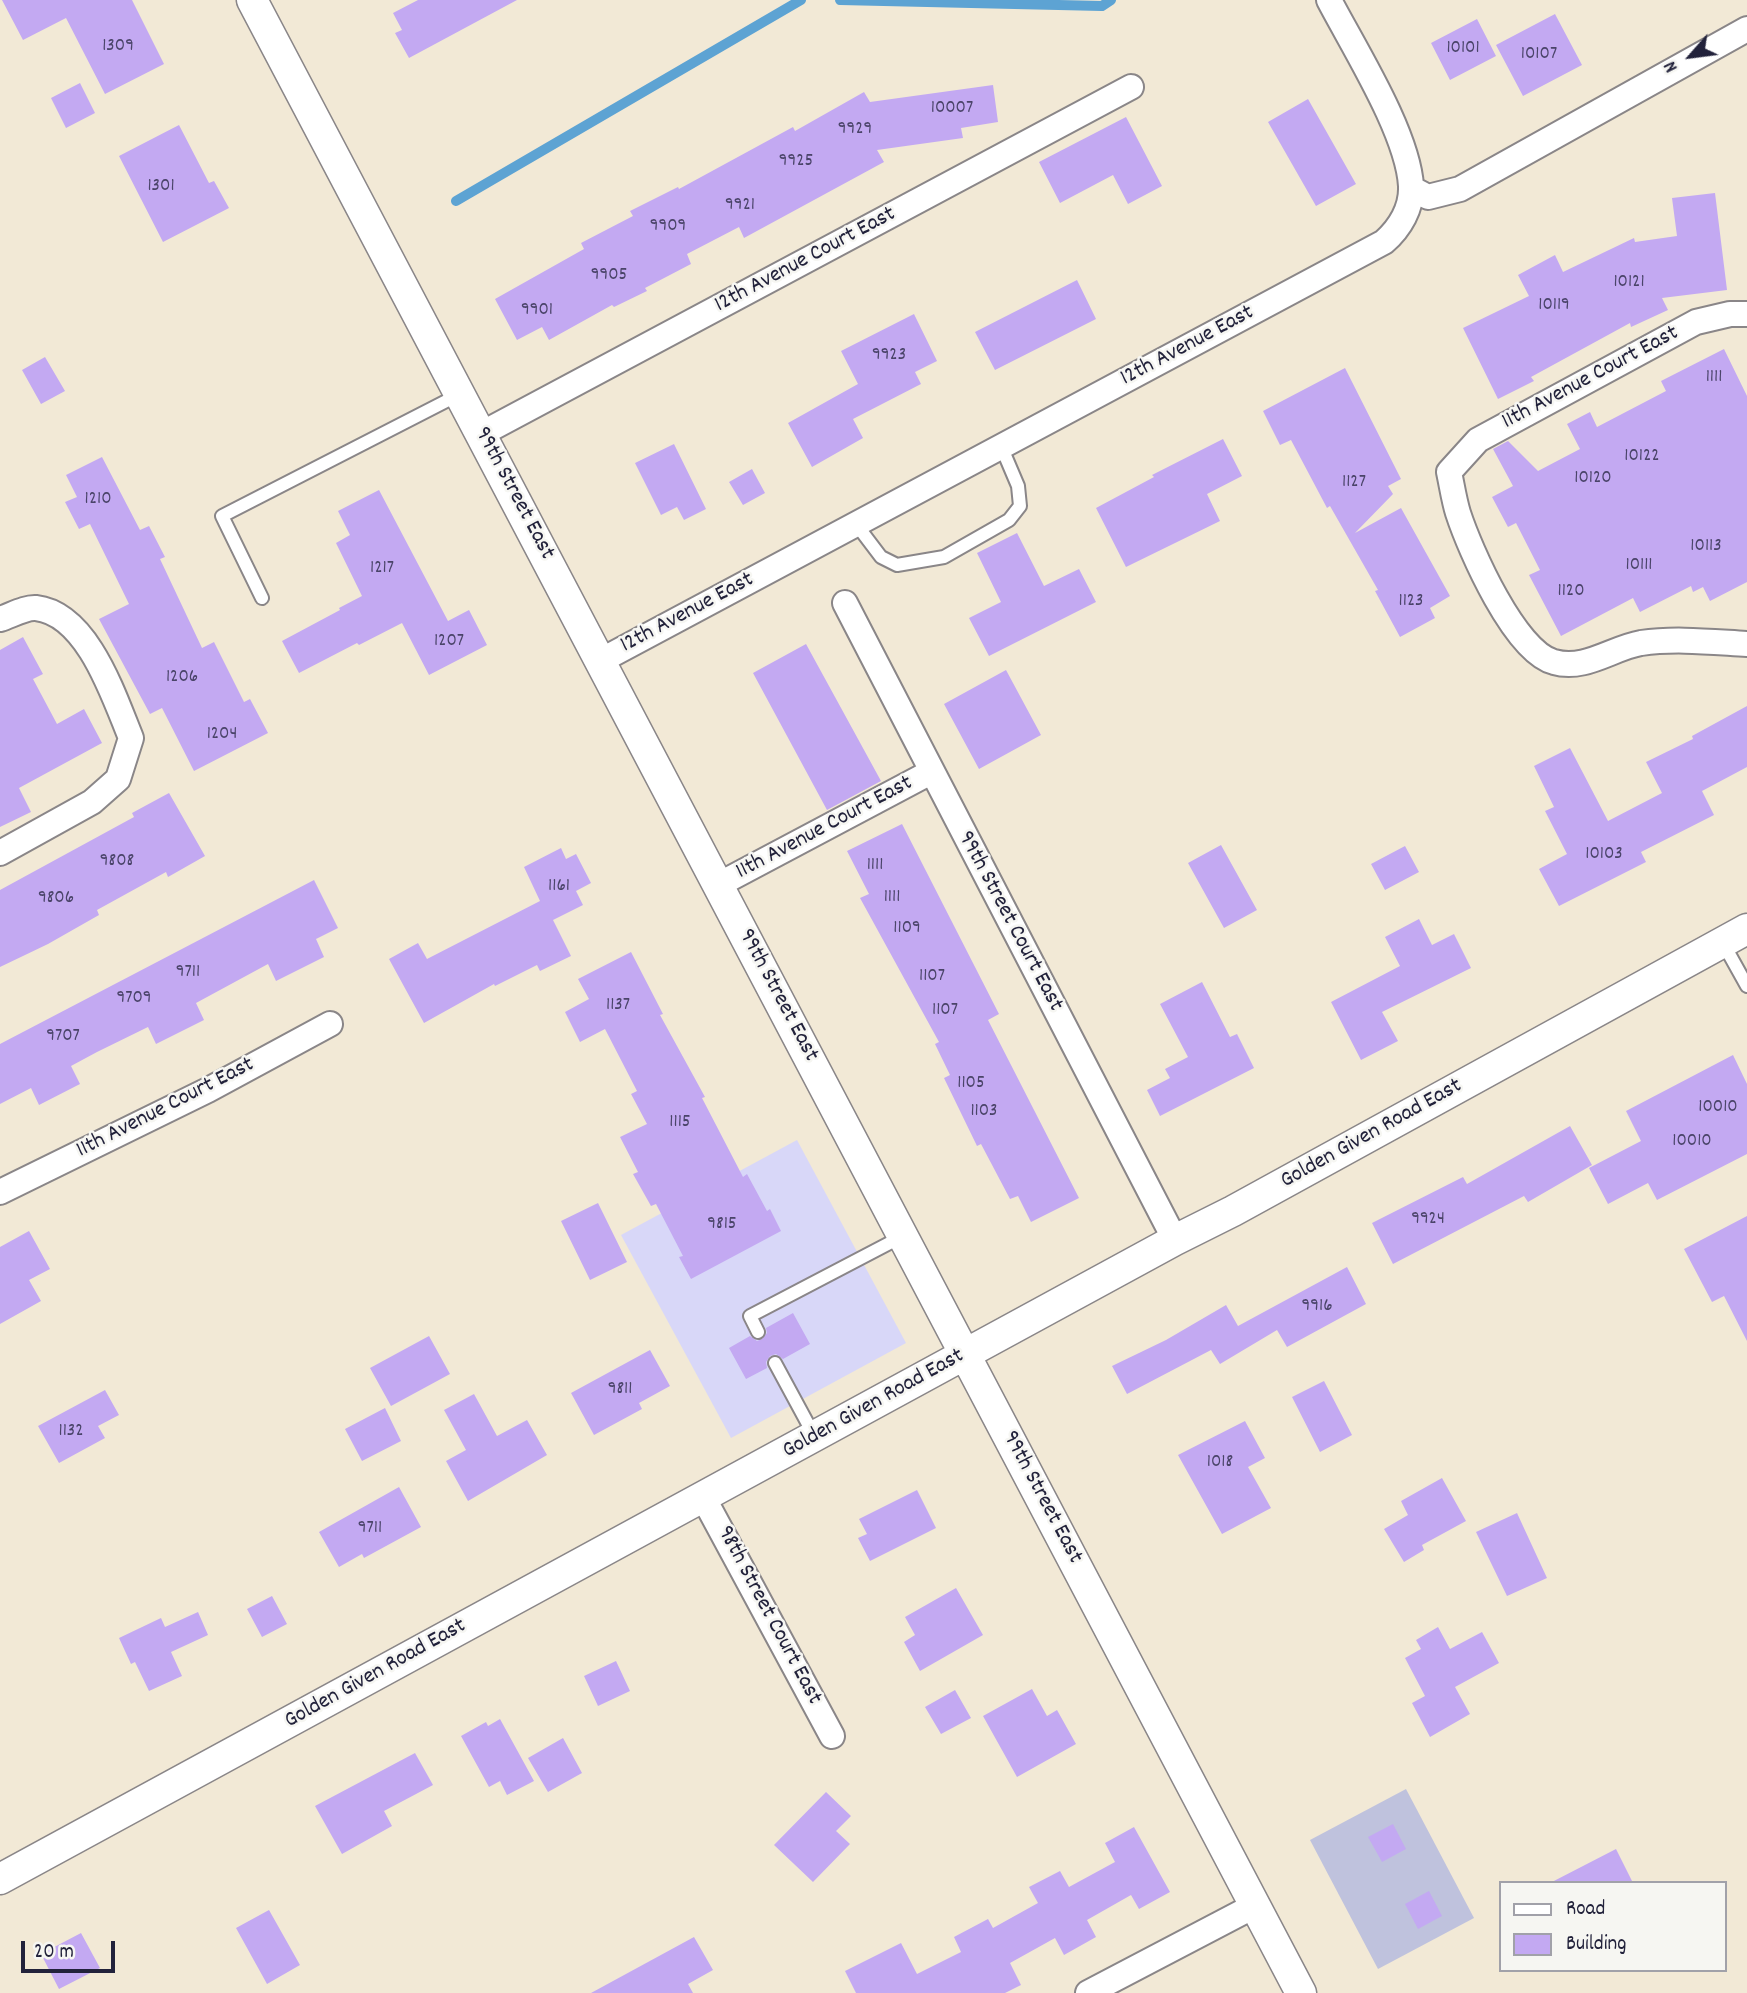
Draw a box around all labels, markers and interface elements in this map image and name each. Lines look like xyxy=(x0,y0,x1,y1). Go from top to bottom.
north arrow xyxy=(1656,21,1726,91)
house number: 1309 xyxy=(102,36,134,58)
house number: 10101 xyxy=(1446,38,1480,60)
house number: 10107 xyxy=(1521,44,1557,66)
text: N xyxy=(1658,56,1686,77)
house number: 10007 xyxy=(931,98,973,120)
house number: 9929 xyxy=(838,119,872,141)
house number: 9925 xyxy=(779,151,813,173)
house number: 1301 xyxy=(147,176,175,198)
house number: 9921 xyxy=(725,195,755,217)
street label: 12th Avenue Court East xyxy=(711,202,901,320)
house number: 9909 xyxy=(650,216,686,238)
house number: 9905 xyxy=(591,265,627,287)
house number: 10121 xyxy=(1613,272,1645,294)
house number: 10119 xyxy=(1538,295,1570,317)
house number: 9901 xyxy=(521,300,553,322)
street label: 12th Avenue East xyxy=(1117,300,1259,394)
street label: 11th Avenue Court East xyxy=(1498,321,1684,437)
house number: 9923 xyxy=(872,345,906,367)
house number: 1111 xyxy=(1706,367,1722,389)
street label: 99th Street East xyxy=(467,423,559,565)
house number: 10122 xyxy=(1624,446,1660,468)
house number: 10120 xyxy=(1574,468,1612,490)
house number: 1127 xyxy=(1342,472,1366,494)
house number: 1210 xyxy=(85,489,111,511)
house number: 10113 xyxy=(1690,536,1722,558)
house number: 10111 xyxy=(1626,555,1652,577)
house number: 1217 xyxy=(370,558,394,580)
street label: 12th Avenue East xyxy=(617,567,759,661)
house number: 1120 xyxy=(1558,581,1584,603)
house number: 1123 xyxy=(1398,591,1424,613)
house number: 1207 xyxy=(434,631,464,653)
house number: 1206 xyxy=(166,667,198,689)
house number: 1204 xyxy=(207,724,237,746)
street label: 11th Avenue Court East xyxy=(732,771,918,887)
street label: 99th Street Court East xyxy=(950,827,1068,1017)
house number: 10103 xyxy=(1585,844,1623,866)
house number: 9808 xyxy=(100,851,134,873)
house number: 1111 xyxy=(867,855,883,877)
house number: 1161 xyxy=(548,876,570,898)
house number: 1111 xyxy=(884,887,900,909)
house number: 9806 xyxy=(38,888,74,910)
house number: 1109 xyxy=(893,918,921,940)
street label: 99th Street East xyxy=(731,925,823,1067)
house number: 9711 xyxy=(176,962,200,984)
house number: 1107 xyxy=(919,966,945,988)
house number: 9709 xyxy=(116,988,152,1010)
house number: 1137 xyxy=(606,995,630,1017)
house number: 1107 xyxy=(932,1000,958,1022)
house number: 9707 xyxy=(46,1026,80,1048)
street label: 11th Avenue Court East xyxy=(73,1052,259,1166)
house number: 1105 xyxy=(957,1073,985,1095)
street label: Golden Given Road East xyxy=(1276,1074,1468,1196)
house number: 10010 xyxy=(1698,1097,1738,1119)
house number: 1103 xyxy=(970,1101,998,1123)
house number: 1115 xyxy=(669,1112,691,1134)
house number: 10010 xyxy=(1672,1131,1712,1153)
house number: 9924 xyxy=(1411,1209,1445,1231)
house number: 9815 xyxy=(707,1214,737,1236)
house number: 9916 xyxy=(1302,1296,1332,1318)
street label: Golden Given Road East xyxy=(778,1344,970,1466)
house number: 9811 xyxy=(608,1379,632,1401)
house number: 1132 xyxy=(58,1421,84,1443)
street label: 99th Street East xyxy=(995,1427,1087,1569)
house number: 1018 xyxy=(1207,1452,1233,1474)
house number: 9711 xyxy=(358,1518,382,1540)
street label: 98th Street Court East xyxy=(709,1522,827,1710)
street label: Golden Given Road East xyxy=(280,1614,472,1736)
legend xyxy=(1498,1881,1726,1972)
text: Road xyxy=(1566,1895,1605,1925)
scale bar xyxy=(24,1926,119,1970)
text: Building xyxy=(1566,1930,1626,1960)
text: 20 m xyxy=(34,1938,74,1968)

